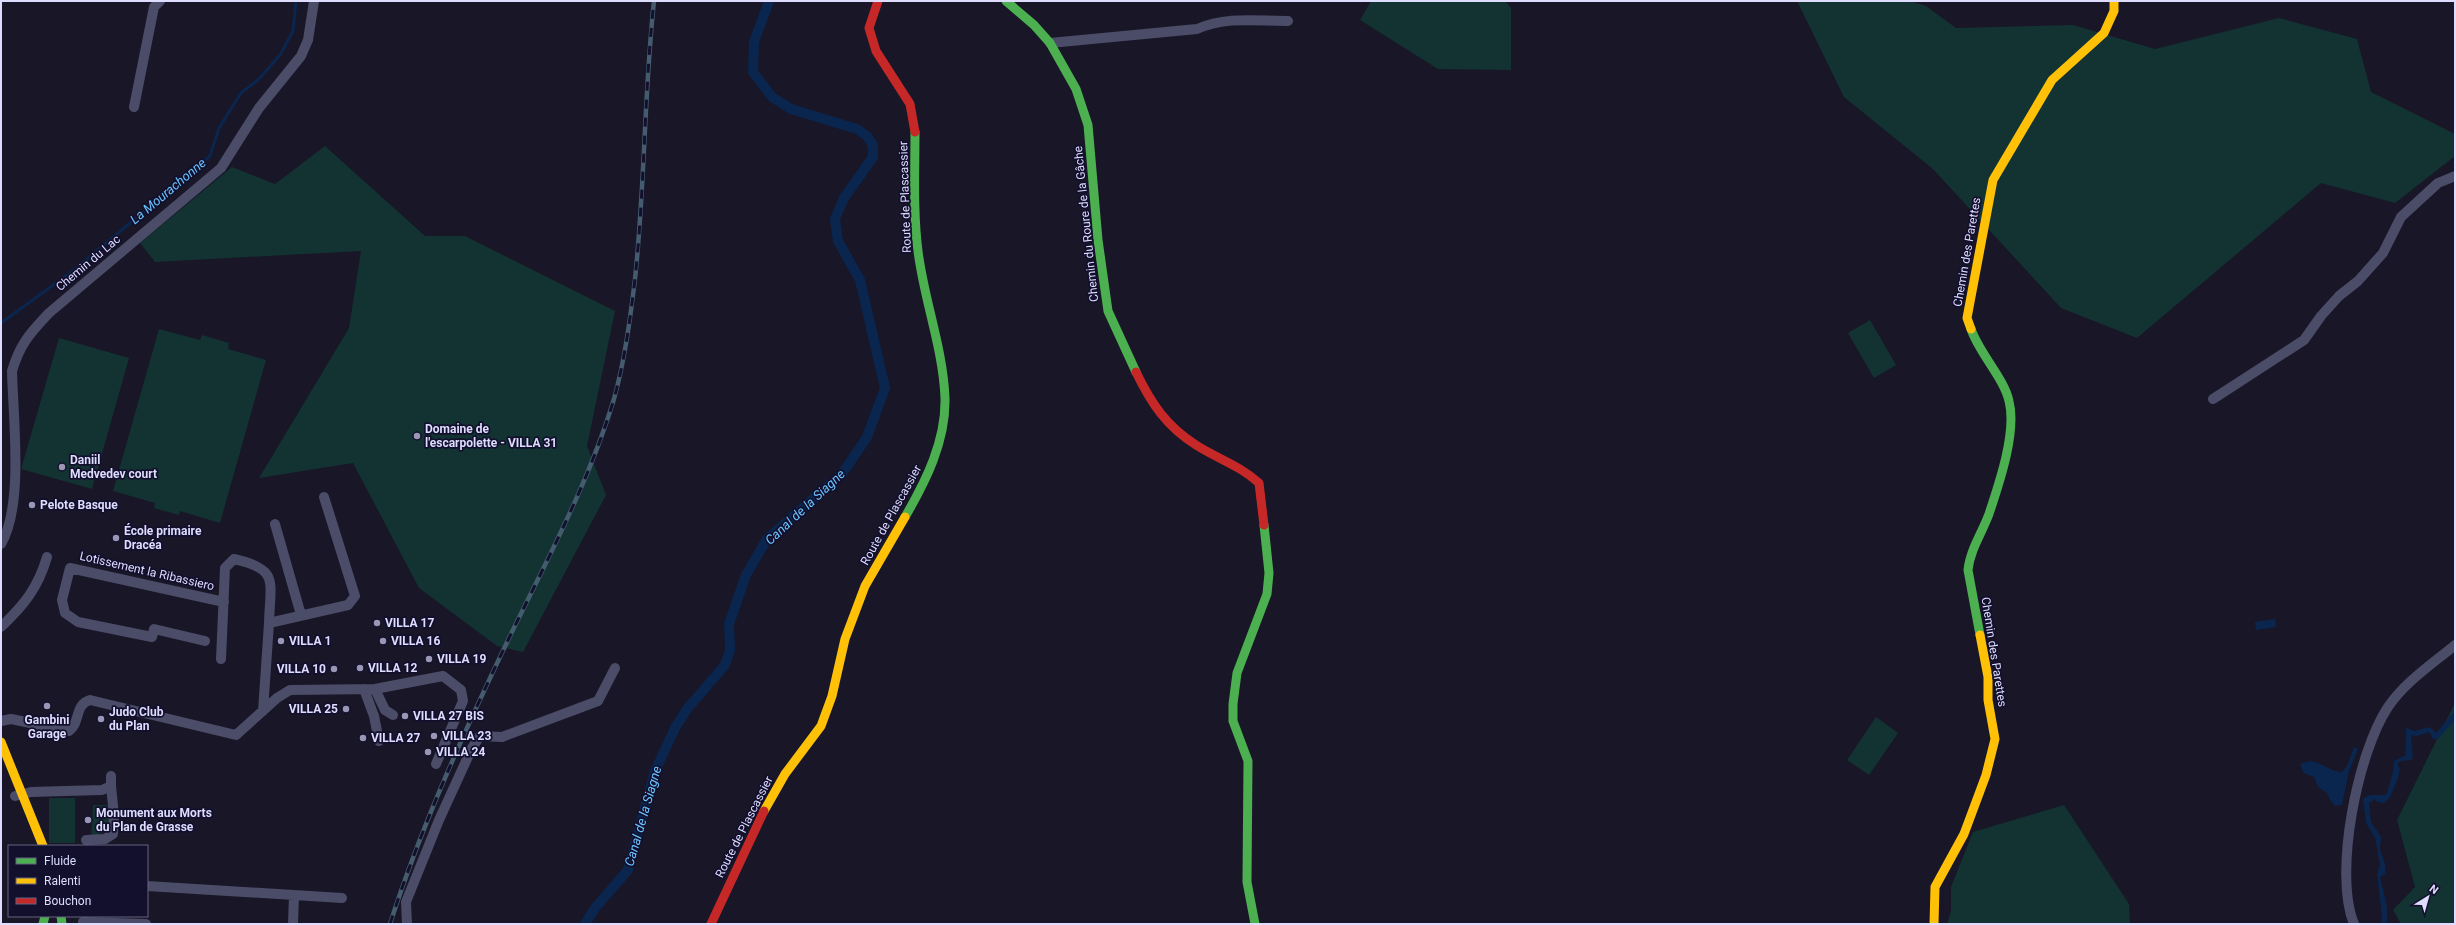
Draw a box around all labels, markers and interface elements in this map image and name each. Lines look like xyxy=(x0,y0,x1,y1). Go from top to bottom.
street label: Route de Plascassier xyxy=(896,141,914,253)
street label: Chemin du Roure de la Gâche xyxy=(1071,145,1101,303)
water label: La Mourachonne xyxy=(127,155,209,227)
street label: Chemin des Parettes xyxy=(1950,196,1984,308)
street label: Chemin du Lac xyxy=(53,232,123,294)
place label: Domaine de l'escarpolette - VILLA 31 xyxy=(425,422,557,450)
marker: Domaine de l'escarpolette - VILLA 31 xyxy=(412,431,422,441)
place label: Daniil Medvedev court xyxy=(70,453,157,481)
marker: Daniil Medvedev court xyxy=(57,462,67,472)
street label: Route de Plascassier xyxy=(858,463,924,567)
water label: Canal de la Siagne xyxy=(762,466,848,548)
place label: Pelote Basque xyxy=(40,498,118,512)
marker: Pelote Basque xyxy=(27,500,37,510)
place label: École primaire Dracéa xyxy=(124,523,202,552)
marker: École primaire Dracéa xyxy=(111,533,121,543)
street label: Lotissement la Ribassiero xyxy=(78,549,216,593)
street label: Chemin des Parettes xyxy=(1978,596,2010,708)
place label: VILLA 17 xyxy=(385,616,434,630)
marker: VILLA 17 xyxy=(372,618,382,628)
place label: VILLA 1 xyxy=(289,634,331,648)
place label: VILLA 16 xyxy=(391,634,440,648)
marker: VILLA 1 xyxy=(276,636,286,646)
marker: VILLA 16 xyxy=(378,636,388,646)
place label: VILLA 19 xyxy=(437,652,486,666)
marker: VILLA 19 xyxy=(424,654,434,664)
place label: VILLA 12 xyxy=(368,661,417,675)
place label: VILLA 10 xyxy=(277,662,326,676)
marker: VILLA 12 xyxy=(355,663,365,673)
marker: VILLA 10 xyxy=(329,664,339,674)
marker: Gambini Garage xyxy=(42,701,52,711)
place label: VILLA 25 xyxy=(289,702,338,716)
marker: VILLA 25 xyxy=(341,704,351,714)
place label: Judo Club du Plan xyxy=(109,705,164,733)
place label: VILLA 27 BIS xyxy=(413,709,484,723)
marker: VILLA 27 BIS xyxy=(400,711,410,721)
place label: Gambini Garage xyxy=(25,713,69,741)
marker: Judo Club du Plan xyxy=(96,714,106,724)
place label: VILLA 23 xyxy=(442,729,491,743)
place label: VILLA 27 xyxy=(371,731,420,745)
marker: VILLA 23 xyxy=(429,731,439,741)
marker: VILLA 27 xyxy=(358,733,368,743)
place label: VILLA 24 xyxy=(436,745,485,759)
marker: VILLA 24 xyxy=(423,747,433,757)
water label: Canal de la Siagne xyxy=(622,764,665,868)
street label: Route de Plascassier xyxy=(712,774,776,880)
place label: Monument aux Morts du Plan de Grasse xyxy=(96,806,212,834)
marker: Monument aux Morts du Plan de Grasse xyxy=(83,815,93,825)
legend xyxy=(8,845,148,917)
text: Fluide xyxy=(44,854,76,868)
text: Ralenti xyxy=(44,874,81,888)
north arrow xyxy=(2408,877,2448,917)
text: N xyxy=(2427,882,2441,897)
text: Bouchon xyxy=(44,894,91,908)

